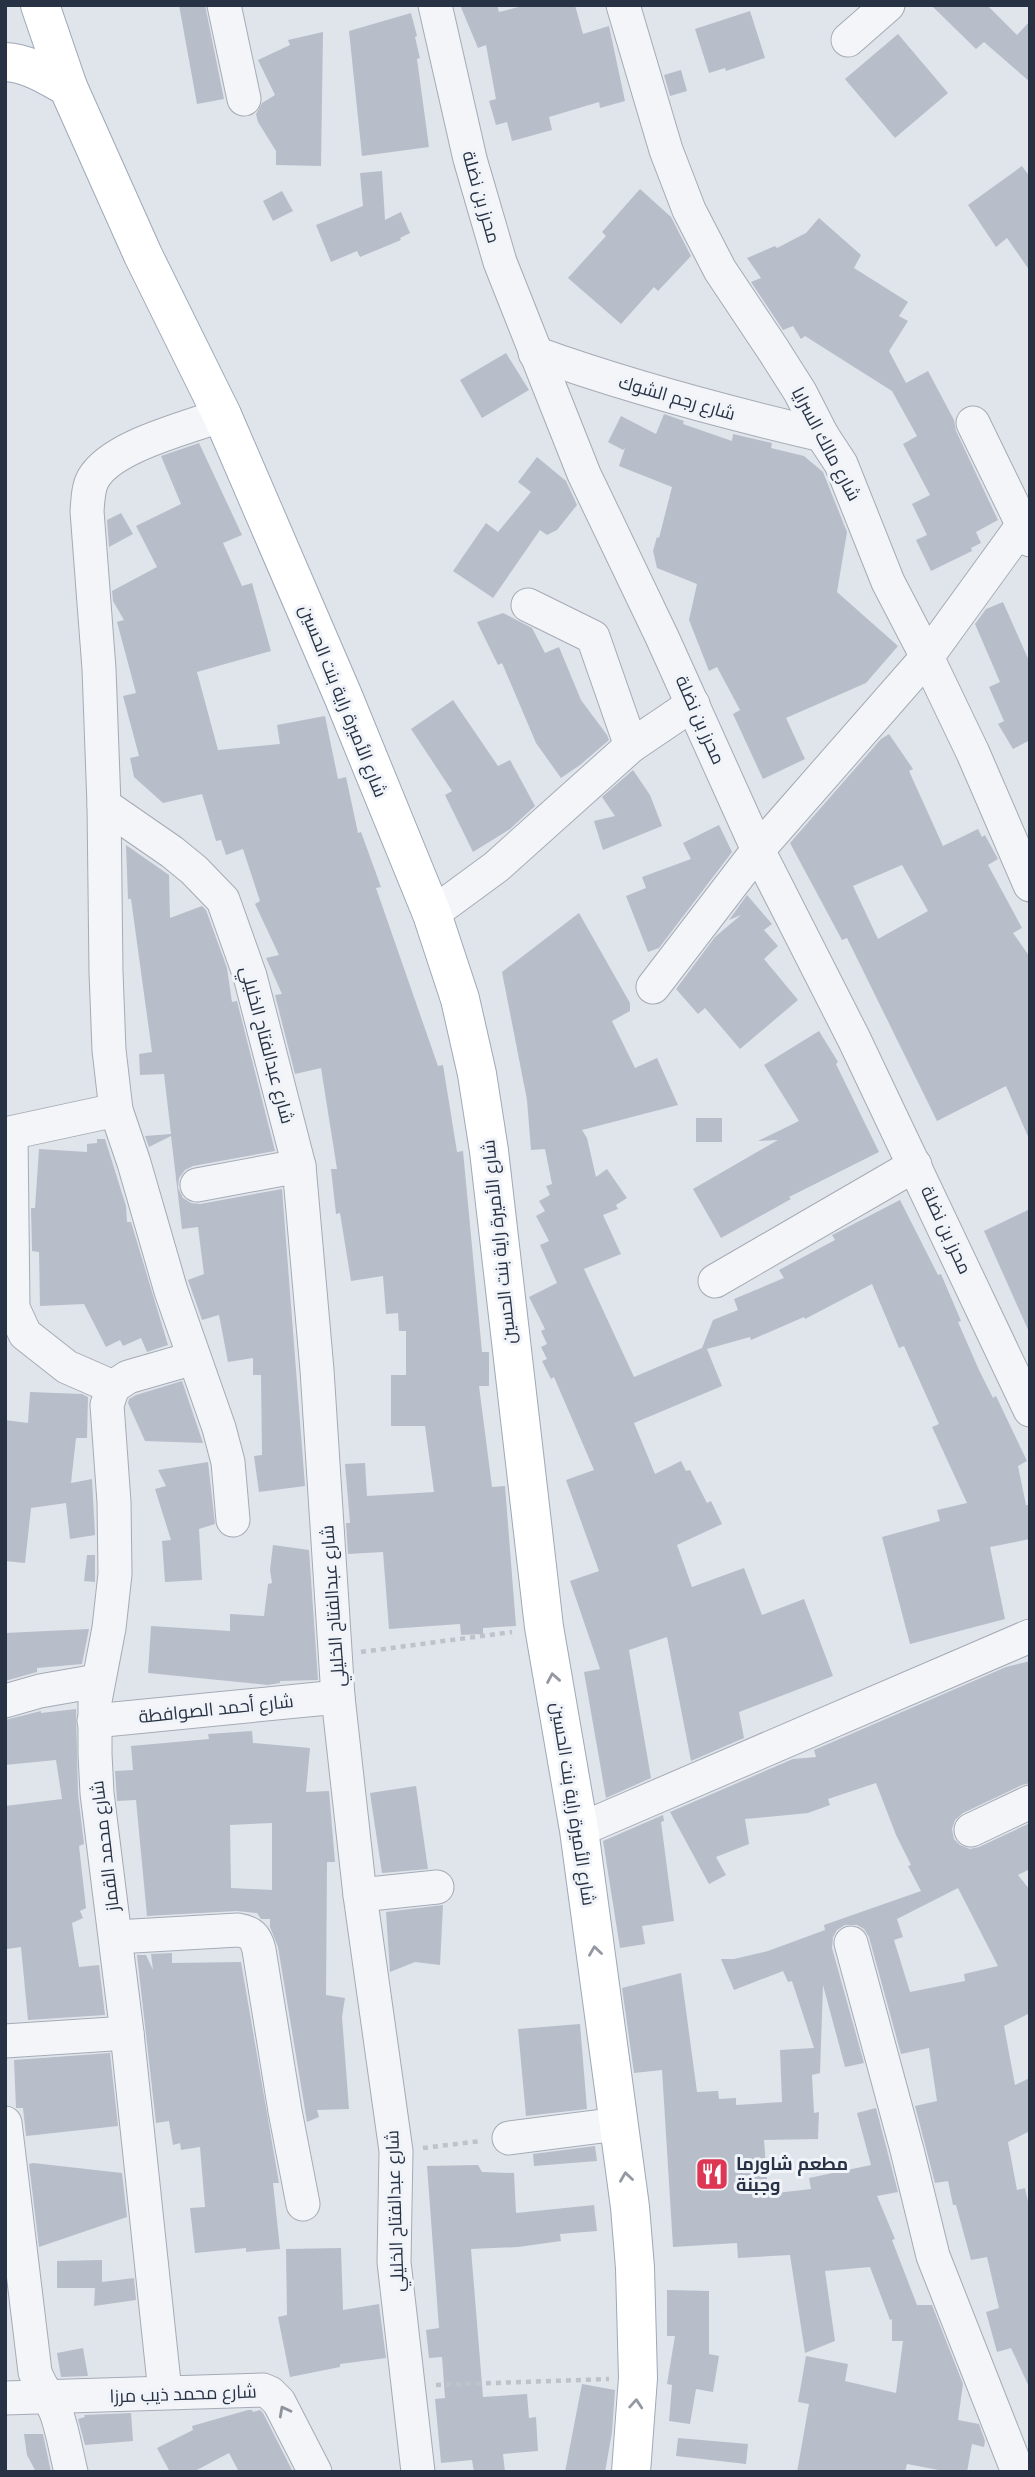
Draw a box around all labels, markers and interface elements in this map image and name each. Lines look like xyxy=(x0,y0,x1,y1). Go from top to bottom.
street label: محرز بن نضلة xyxy=(457,148,505,246)
street label: شارع رجم الشوك xyxy=(616,371,738,426)
street label: شارع مالك السرايا xyxy=(786,383,865,505)
street label: شارع الأميرة راية بنت الحسين xyxy=(293,602,392,801)
street label: محرز بن نضلة xyxy=(671,672,729,768)
street label: شارع عبدالفتاح الخليلي xyxy=(232,964,299,1127)
street label: شارع الأميرة راية بنت الحسين xyxy=(477,1139,522,1345)
street label: محرز بن نضلة xyxy=(916,1182,976,1278)
street label: شارع عبدالفتاح الخليلي xyxy=(316,1524,353,1688)
one-way arrow xyxy=(546,1672,561,1684)
street label: شارع أحمد الصوافطة xyxy=(137,1690,295,1729)
street label: شارع الأميرة راية بنت الحسين xyxy=(545,1701,600,1907)
street label: شارع محمد القماز xyxy=(86,1779,125,1914)
one-way arrow xyxy=(588,1946,603,1957)
street label: شارع عبدالفتاح الخليلي xyxy=(381,2130,412,2292)
place label: مطعم شاورما وجبنة xyxy=(736,2153,848,2196)
restaurant icon: مطعم شاورما وجبنة xyxy=(693,2155,731,2193)
one-way arrow xyxy=(618,2171,633,2183)
street label: شارع محمد ذيب مرزا xyxy=(109,2380,257,2409)
one-way arrow xyxy=(628,2398,643,2409)
one-way arrow xyxy=(278,2406,292,2418)

